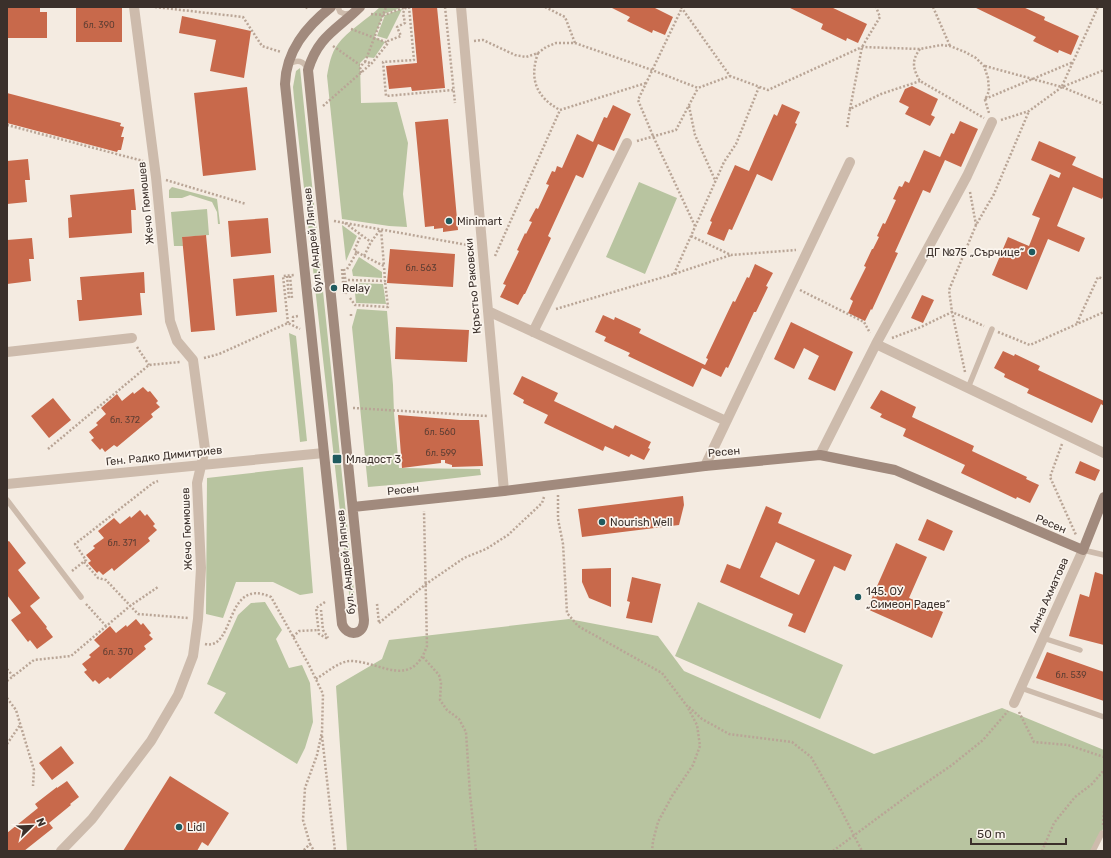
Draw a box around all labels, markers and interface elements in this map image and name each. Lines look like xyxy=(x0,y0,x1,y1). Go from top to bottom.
house number: бл. 390 xyxy=(83,20,115,30)
street label: Жечо Гюмюшев xyxy=(135,161,157,245)
street label: бул. Андрей Ляпчев xyxy=(301,187,325,293)
place label: Minimart xyxy=(457,215,503,228)
marker: Minimart xyxy=(444,216,454,226)
street label: Кръстьо Раковски xyxy=(462,238,484,334)
place label: ДГ №75 „Сърчице“ xyxy=(926,246,1024,259)
marker: ДГ №75 „Сърчице“ xyxy=(1027,247,1037,257)
house number: бл. 563 xyxy=(405,263,437,273)
place label: Relay xyxy=(342,282,370,295)
marker: Relay xyxy=(329,283,339,293)
house number: бл. 372 xyxy=(110,415,140,425)
house number: бл. 560 xyxy=(424,427,456,437)
street label: Ген. Радко Димитриев xyxy=(105,443,223,469)
street label: Ресен xyxy=(707,444,741,460)
house number: бл. 599 xyxy=(426,448,456,458)
marker: Младост 3 xyxy=(331,453,343,465)
place label: Младост 3 xyxy=(346,453,401,466)
street label: Ресен xyxy=(386,482,420,498)
street label: Жечо Гюмюшев xyxy=(179,487,195,571)
street label: бул. Андрей Ляпчев xyxy=(334,509,358,615)
street label: Ресен xyxy=(1034,512,1068,536)
place label: Nourish Well xyxy=(610,516,672,529)
marker: Nourish Well xyxy=(597,517,607,527)
house number: бл. 371 xyxy=(108,538,137,548)
street label: Анна Ахматова xyxy=(1027,556,1071,634)
place label: 145. ОУ „Симеон Радев“ xyxy=(866,585,950,611)
marker: 145. ОУ „Симеон Радев“ xyxy=(853,592,863,602)
house number: бл. 370 xyxy=(103,647,134,657)
house number: бл. 539 xyxy=(1055,670,1087,680)
north arrow xyxy=(12,806,52,846)
text: N xyxy=(33,816,48,829)
scale bar xyxy=(971,820,1066,846)
place label: Lidl xyxy=(187,821,205,834)
marker: Lidl xyxy=(174,822,184,832)
text: 50 m xyxy=(977,827,1005,841)

